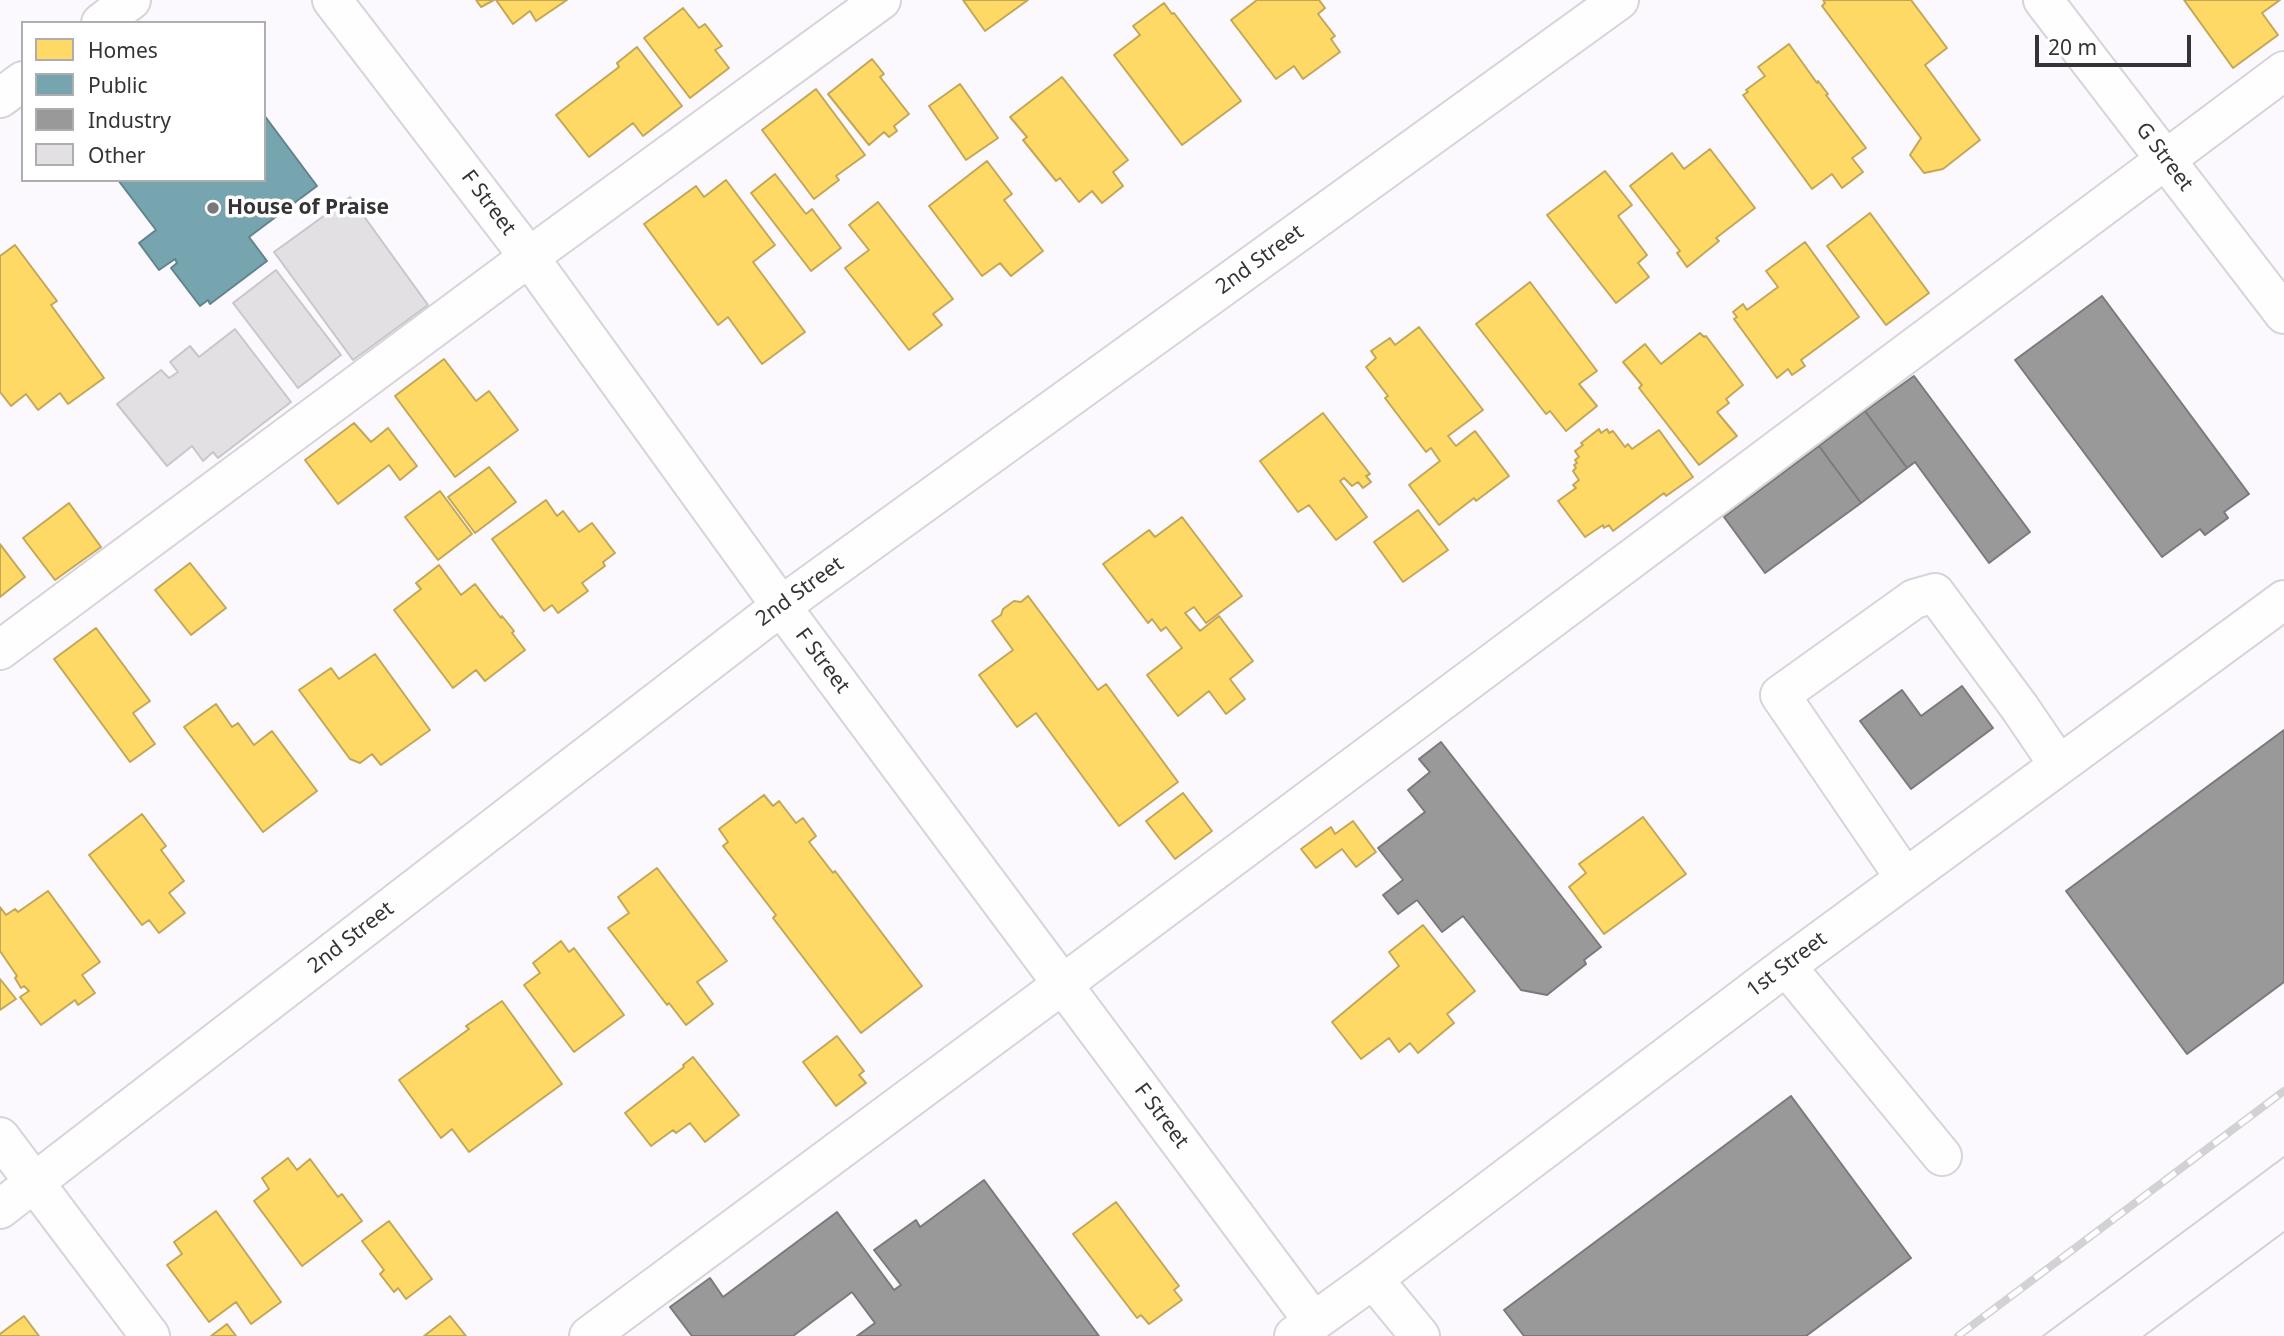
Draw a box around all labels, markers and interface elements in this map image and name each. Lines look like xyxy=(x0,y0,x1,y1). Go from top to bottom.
legend xyxy=(21,21,266,182)
scale bar xyxy=(2039,21,2195,65)
text: 20 m xyxy=(2048,33,2097,61)
text: Homes xyxy=(88,36,158,64)
text: Public xyxy=(88,71,148,99)
text: Industry xyxy=(88,106,171,134)
street label: G Street xyxy=(2130,118,2198,196)
text: Other xyxy=(88,141,145,169)
street label: F Street xyxy=(455,165,521,241)
place label: House of Praise xyxy=(227,195,389,221)
marker: House of Praise xyxy=(205,200,221,216)
street label: 2nd Street xyxy=(1211,220,1309,300)
street label: 2nd Street xyxy=(751,552,849,632)
street label: F Street xyxy=(789,623,855,699)
street label: 2nd Street xyxy=(303,897,399,979)
street label: 1st Street xyxy=(1742,927,1832,1003)
street label: F Street xyxy=(1128,1078,1194,1154)

